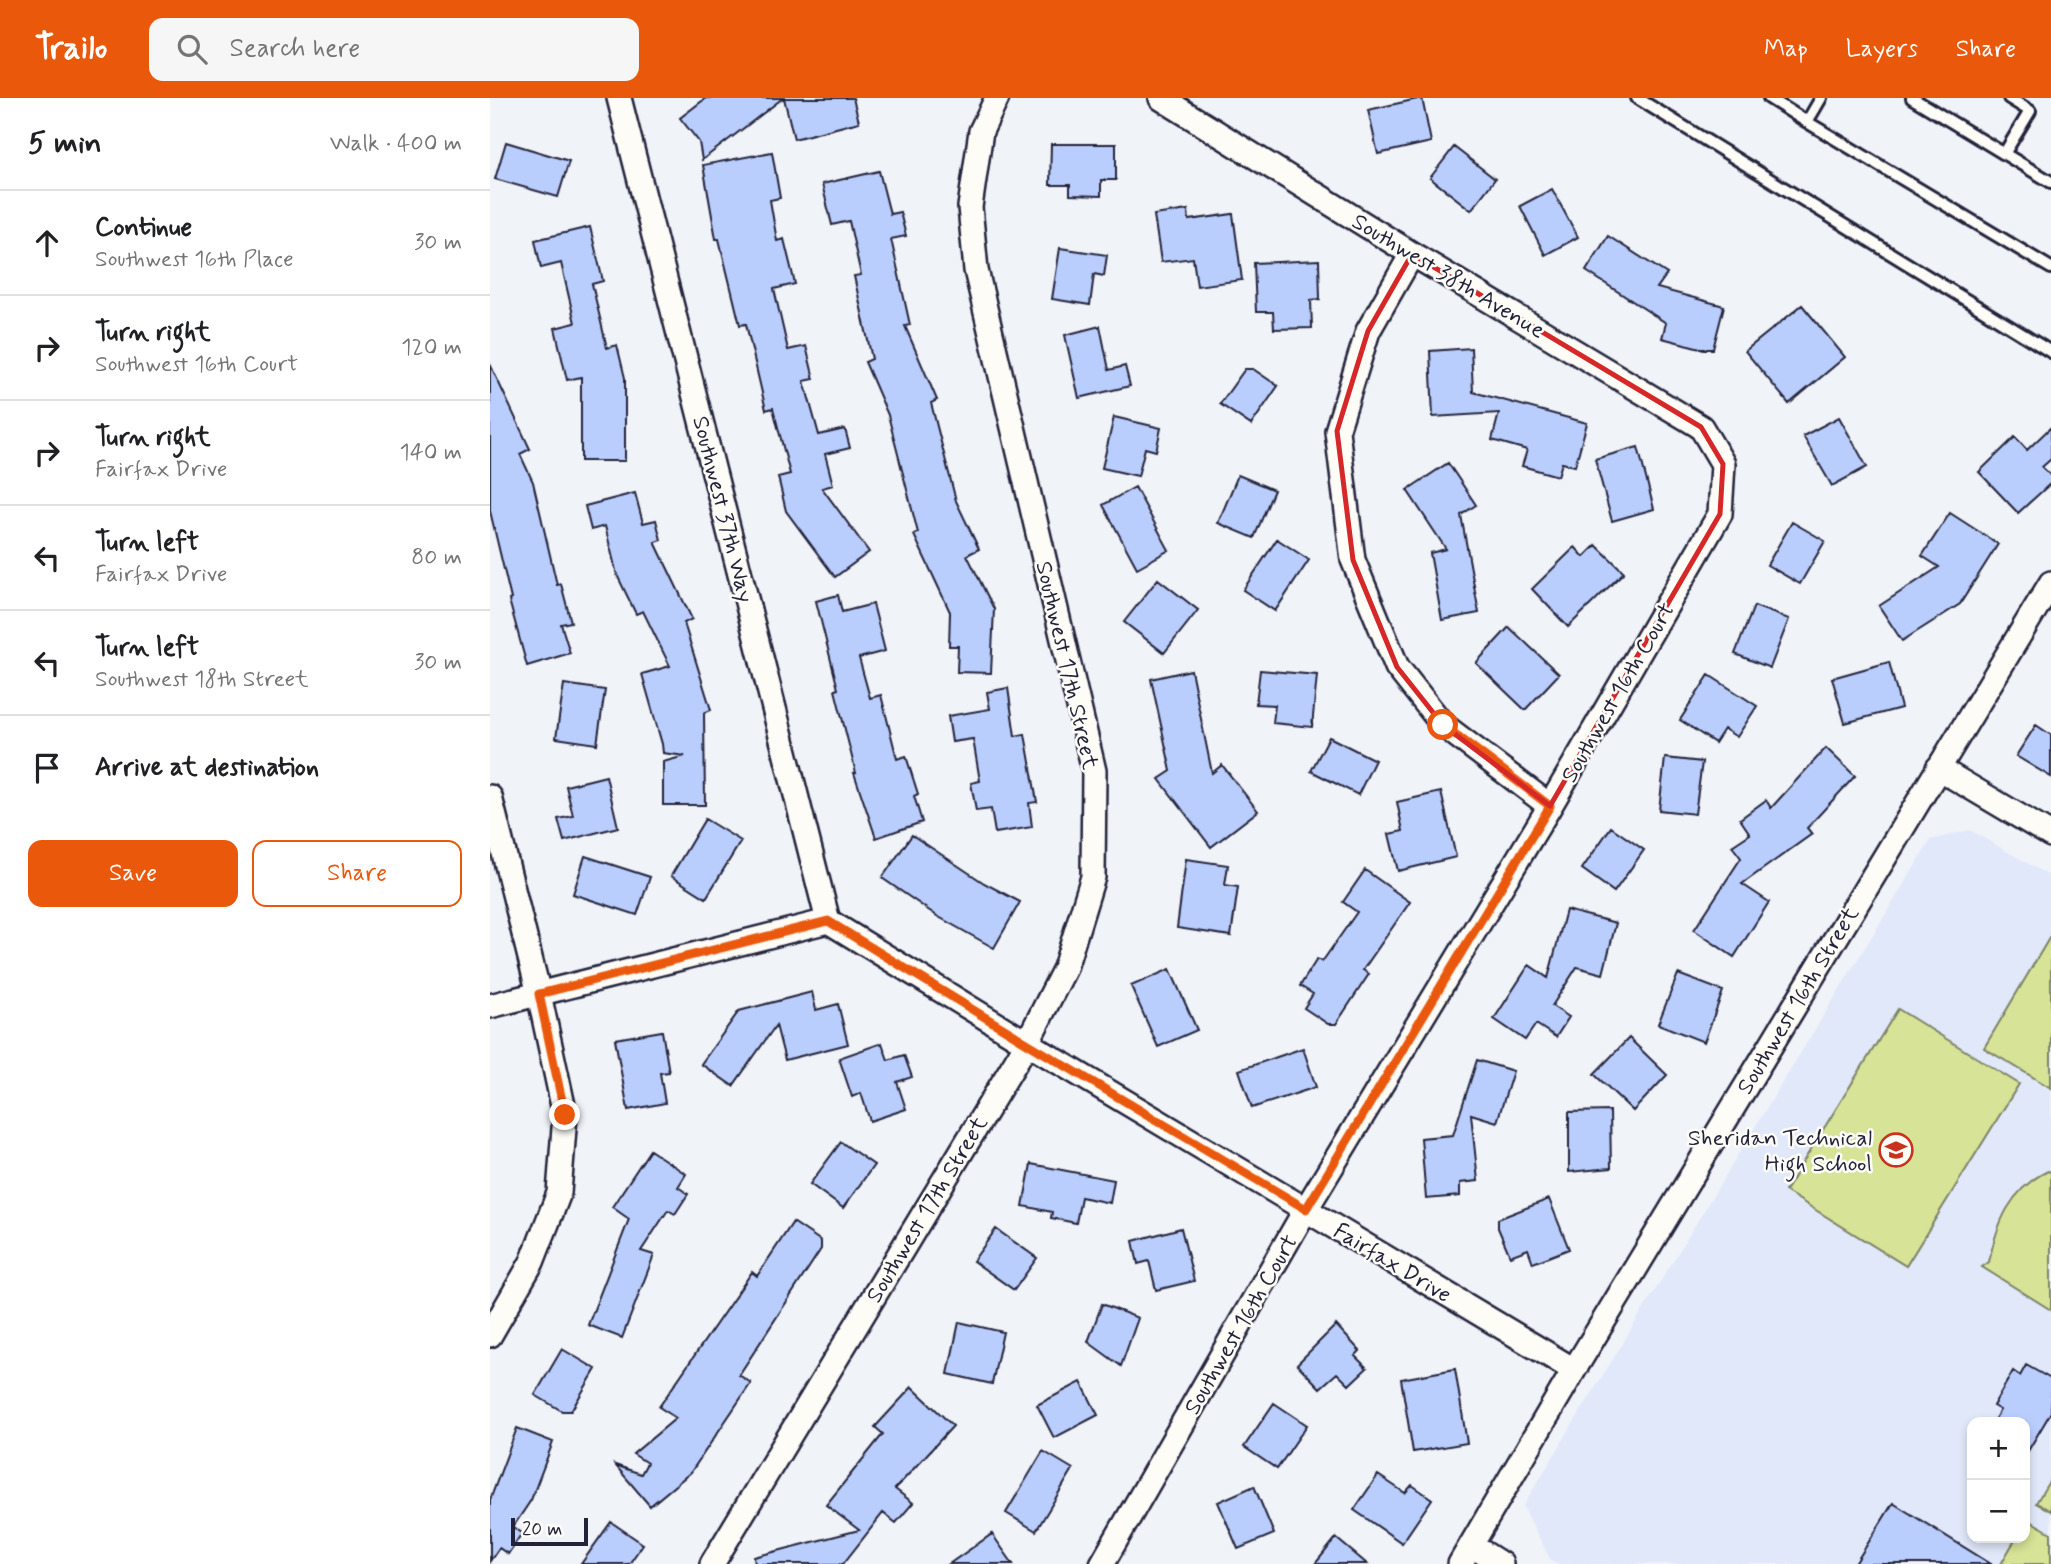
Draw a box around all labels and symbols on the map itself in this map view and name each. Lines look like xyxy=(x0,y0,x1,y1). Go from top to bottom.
street label: Southwest 38th Avenue xyxy=(1346,207,1550,346)
street label: Southwest 37th Way xyxy=(684,413,760,606)
street label: Southwest 17th Street xyxy=(1028,559,1105,773)
street label: Southwest 16th Court xyxy=(1555,597,1683,788)
route start xyxy=(1427,709,1458,740)
street label: Southwest 16th Street xyxy=(1731,901,1867,1100)
route end xyxy=(549,1099,580,1130)
street label: Southwest 17th Street xyxy=(860,1111,996,1309)
place label: Sheridan Technical High School xyxy=(1688,1124,1872,1182)
school or university icon: Sheridan Technical High School xyxy=(1877,1131,1915,1169)
street label: Fairfax Drive xyxy=(1327,1217,1456,1311)
street label: Southwest 16th Court xyxy=(1178,1229,1306,1420)
scale bar xyxy=(511,1515,588,1547)

